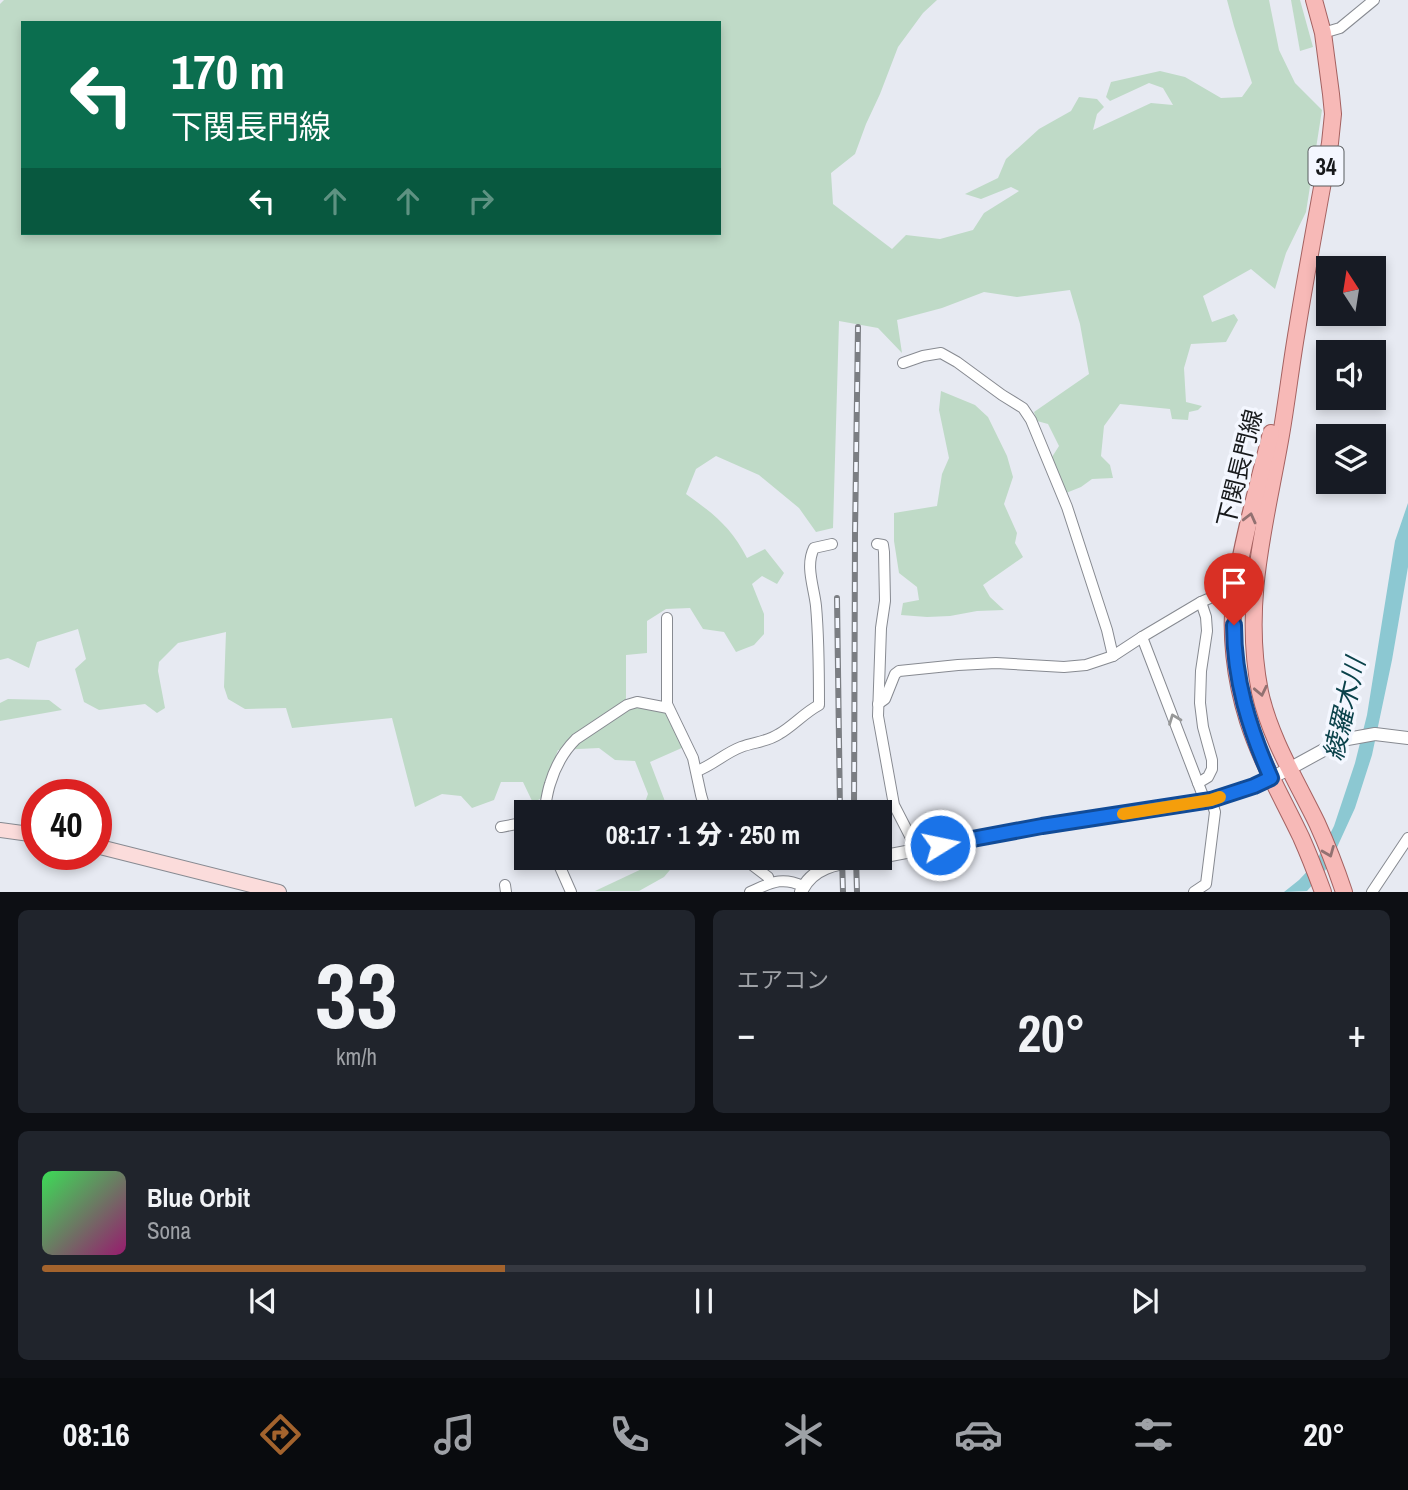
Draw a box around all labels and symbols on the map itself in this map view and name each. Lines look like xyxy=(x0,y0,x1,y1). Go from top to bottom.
road number: 34 xyxy=(1308,146,1344,186)
north arrow xyxy=(1316,256,1386,326)
street label: 下関長門線 xyxy=(1209,406,1269,530)
one-way arrow xyxy=(1242,512,1256,524)
pin xyxy=(1204,553,1264,625)
water label: 綾羅木川 xyxy=(1315,651,1373,764)
one-way arrow xyxy=(1252,685,1267,697)
one-way arrow xyxy=(1168,714,1182,726)
speed limit sign: 40 xyxy=(21,779,112,870)
position arrow xyxy=(903,808,977,882)
one-way arrow xyxy=(1321,845,1335,858)

